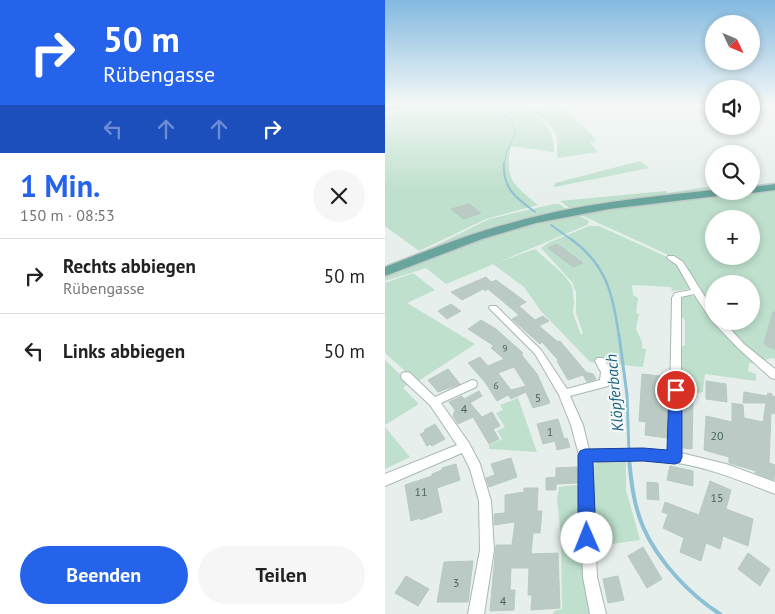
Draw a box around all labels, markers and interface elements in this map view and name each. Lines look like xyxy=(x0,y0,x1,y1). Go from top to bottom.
north arrow xyxy=(705,15,760,70)
map controls xyxy=(705,15,760,330)
text: 50 m xyxy=(103,16,180,62)
icon: right xyxy=(20,20,85,85)
text: Rübengasse xyxy=(103,60,215,88)
button: sound xyxy=(705,80,760,135)
icon: left xyxy=(99,115,127,143)
icon: ahead xyxy=(152,115,180,143)
icon: ahead xyxy=(205,115,233,143)
icon: right xyxy=(258,115,286,143)
button: search xyxy=(705,145,760,200)
text: 1 Min. xyxy=(20,166,100,205)
button: close xyxy=(313,170,365,222)
text: 150 m · 08:53 xyxy=(20,205,115,225)
button: + xyxy=(705,210,760,265)
text: Rechts abbiegen xyxy=(63,254,196,278)
icon: right xyxy=(20,262,48,290)
text: 50 m xyxy=(324,264,365,288)
button: − xyxy=(705,275,760,330)
text: Rübengasse xyxy=(63,278,145,298)
icon: left xyxy=(20,337,48,365)
text: Links abbiegen xyxy=(63,339,185,363)
text: 50 m xyxy=(324,339,365,363)
house number: 9 xyxy=(502,342,508,355)
water label: Klöpferbach xyxy=(601,353,627,433)
pin xyxy=(655,369,697,411)
icon: arrive xyxy=(662,376,690,404)
house number: 6 xyxy=(493,379,499,392)
house number: 5 xyxy=(535,390,541,405)
house number: 4 xyxy=(461,401,468,416)
house number: 1 xyxy=(547,424,553,439)
house number: 20 xyxy=(710,428,724,443)
house number: 11 xyxy=(414,484,428,499)
house number: 15 xyxy=(710,490,724,505)
position arrow xyxy=(560,511,612,563)
button: Beenden xyxy=(20,546,188,604)
button: Teilen xyxy=(198,546,365,604)
house number: 3 xyxy=(453,575,459,590)
house number: 4 xyxy=(500,593,507,608)

